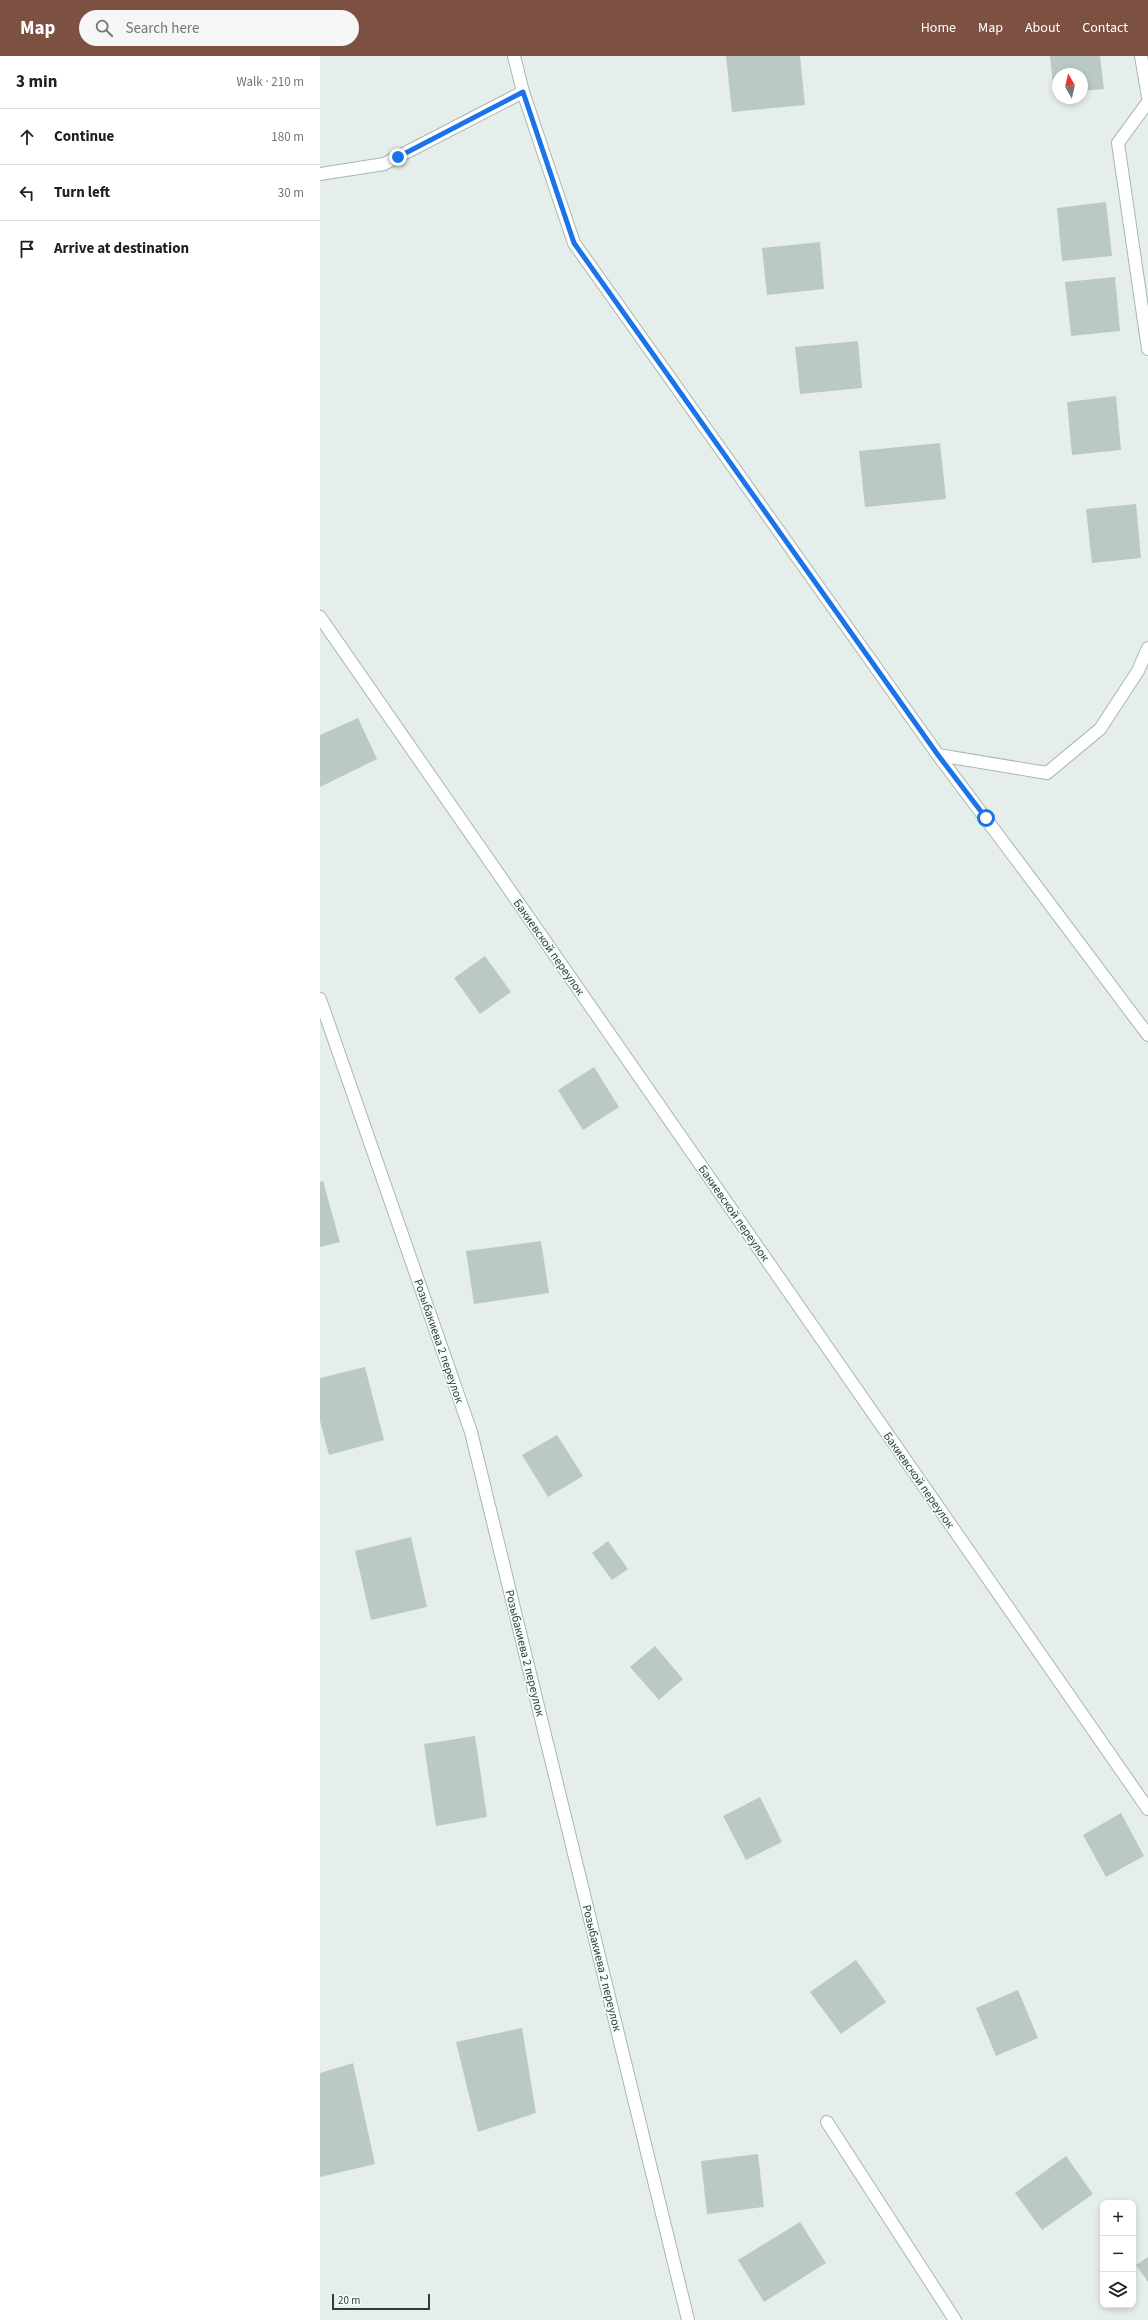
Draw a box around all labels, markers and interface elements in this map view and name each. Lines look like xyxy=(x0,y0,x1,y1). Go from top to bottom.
search box xyxy=(79,10,359,46)
text: Map xyxy=(20,15,55,42)
icon: search xyxy=(93,17,115,39)
text: Search here xyxy=(125,18,199,39)
text: Home xyxy=(921,18,956,38)
text: Map xyxy=(978,18,1003,38)
text: About xyxy=(1025,18,1060,38)
text: Contact xyxy=(1082,18,1128,38)
north arrow xyxy=(1052,68,1088,104)
text: 3 min xyxy=(16,70,57,94)
text: Walk · 210 m xyxy=(236,73,304,91)
icon: ahead xyxy=(16,126,38,148)
text: Continue xyxy=(54,126,114,147)
text: 180 m xyxy=(271,128,304,146)
route end xyxy=(389,148,407,166)
icon: left xyxy=(16,182,38,204)
text: Turn left xyxy=(54,182,110,203)
text: 30 m xyxy=(278,184,304,202)
icon: arrive xyxy=(16,238,38,260)
text: Arrive at destination xyxy=(54,238,189,259)
route start xyxy=(977,809,995,827)
street label: Бакиевской переулок xyxy=(509,896,588,999)
street label: Бакиевской переулок xyxy=(694,1162,773,1265)
street label: Розыбакиева 2 переулок xyxy=(409,1277,468,1405)
street label: Бакиевской переулок xyxy=(879,1429,958,1532)
street label: Розыбакиева 2 переулок xyxy=(501,1588,549,1718)
street label: Розыбакиева 2 переулок xyxy=(578,1903,626,2033)
map controls xyxy=(1100,2200,1136,2308)
button: + xyxy=(1100,2200,1136,2236)
button: − xyxy=(1100,2236,1136,2272)
button: layers xyxy=(1100,2272,1136,2308)
scale bar xyxy=(332,2292,430,2311)
text: 20 m xyxy=(338,2293,360,2308)

